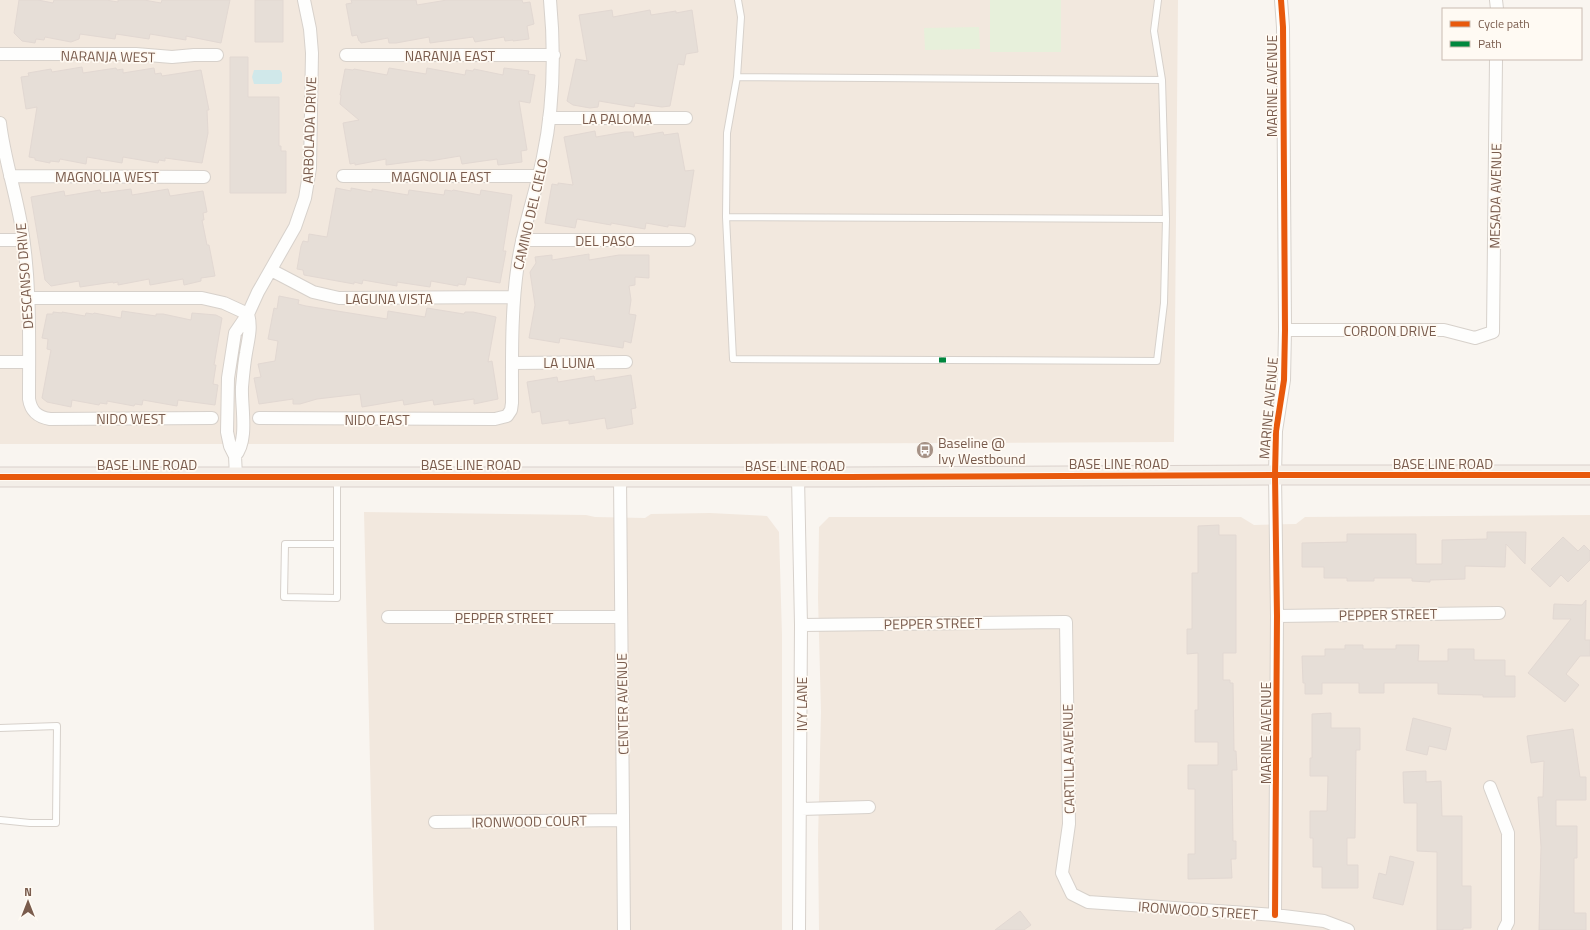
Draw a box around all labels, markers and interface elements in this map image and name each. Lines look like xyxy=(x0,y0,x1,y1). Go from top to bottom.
legend xyxy=(1442,8,1582,60)
text: Cycle path xyxy=(1478,14,1530,33)
street label: MARINE AVENUE xyxy=(1261,34,1282,137)
text: Path xyxy=(1478,34,1502,53)
street label: NARANJA WEST xyxy=(61,45,156,67)
street label: NARANJA EAST xyxy=(405,45,496,66)
street label: ARBOLADA DRIVE xyxy=(297,76,321,184)
street label: LA PALOMA xyxy=(582,108,653,129)
street label: MESADA AVENUE xyxy=(1484,143,1506,249)
street label: CAMINO DEL CIELO xyxy=(507,156,553,272)
street label: MAGNOLIA WEST xyxy=(55,166,160,187)
street label: MAGNOLIA EAST xyxy=(391,166,492,187)
street label: DESCANSO DRIVE xyxy=(10,222,38,330)
street label: DEL PASO xyxy=(575,230,635,251)
street label: LAGUNA VISTA xyxy=(345,288,433,309)
street label: CORDON DRIVE xyxy=(1343,320,1437,341)
street label: LA LUNA xyxy=(543,352,595,373)
street label: MARINE AVENUE xyxy=(1253,356,1283,460)
street label: NIDO WEST xyxy=(96,408,166,429)
street label: NIDO EAST xyxy=(344,409,410,430)
place label: Baseline @ Ivy Westbound xyxy=(938,432,1026,469)
bus stop icon: Baseline @ Ivy Westbound xyxy=(915,440,935,460)
street label: BASE LINE ROAD xyxy=(1069,453,1169,474)
street label: BASE LINE ROAD xyxy=(1393,453,1493,474)
street label: BASE LINE ROAD xyxy=(97,454,197,475)
street label: BASE LINE ROAD xyxy=(421,454,521,475)
street label: BASE LINE ROAD xyxy=(745,455,845,476)
street label: PEPPER STREET xyxy=(1339,603,1438,625)
street label: PEPPER STREET xyxy=(455,607,554,628)
street label: PEPPER STREET xyxy=(884,612,983,634)
street label: CENTER AVENUE xyxy=(611,653,633,755)
street label: IVY LANE xyxy=(791,677,812,731)
street label: MARINE AVENUE xyxy=(1255,681,1276,784)
street label: CARTILLA AVENUE xyxy=(1057,703,1079,814)
street label: IRONWOOD COURT xyxy=(471,809,587,833)
north arrow xyxy=(8,882,48,922)
text: N xyxy=(24,884,32,900)
street label: IRONWOOD STREET xyxy=(1137,895,1259,925)

